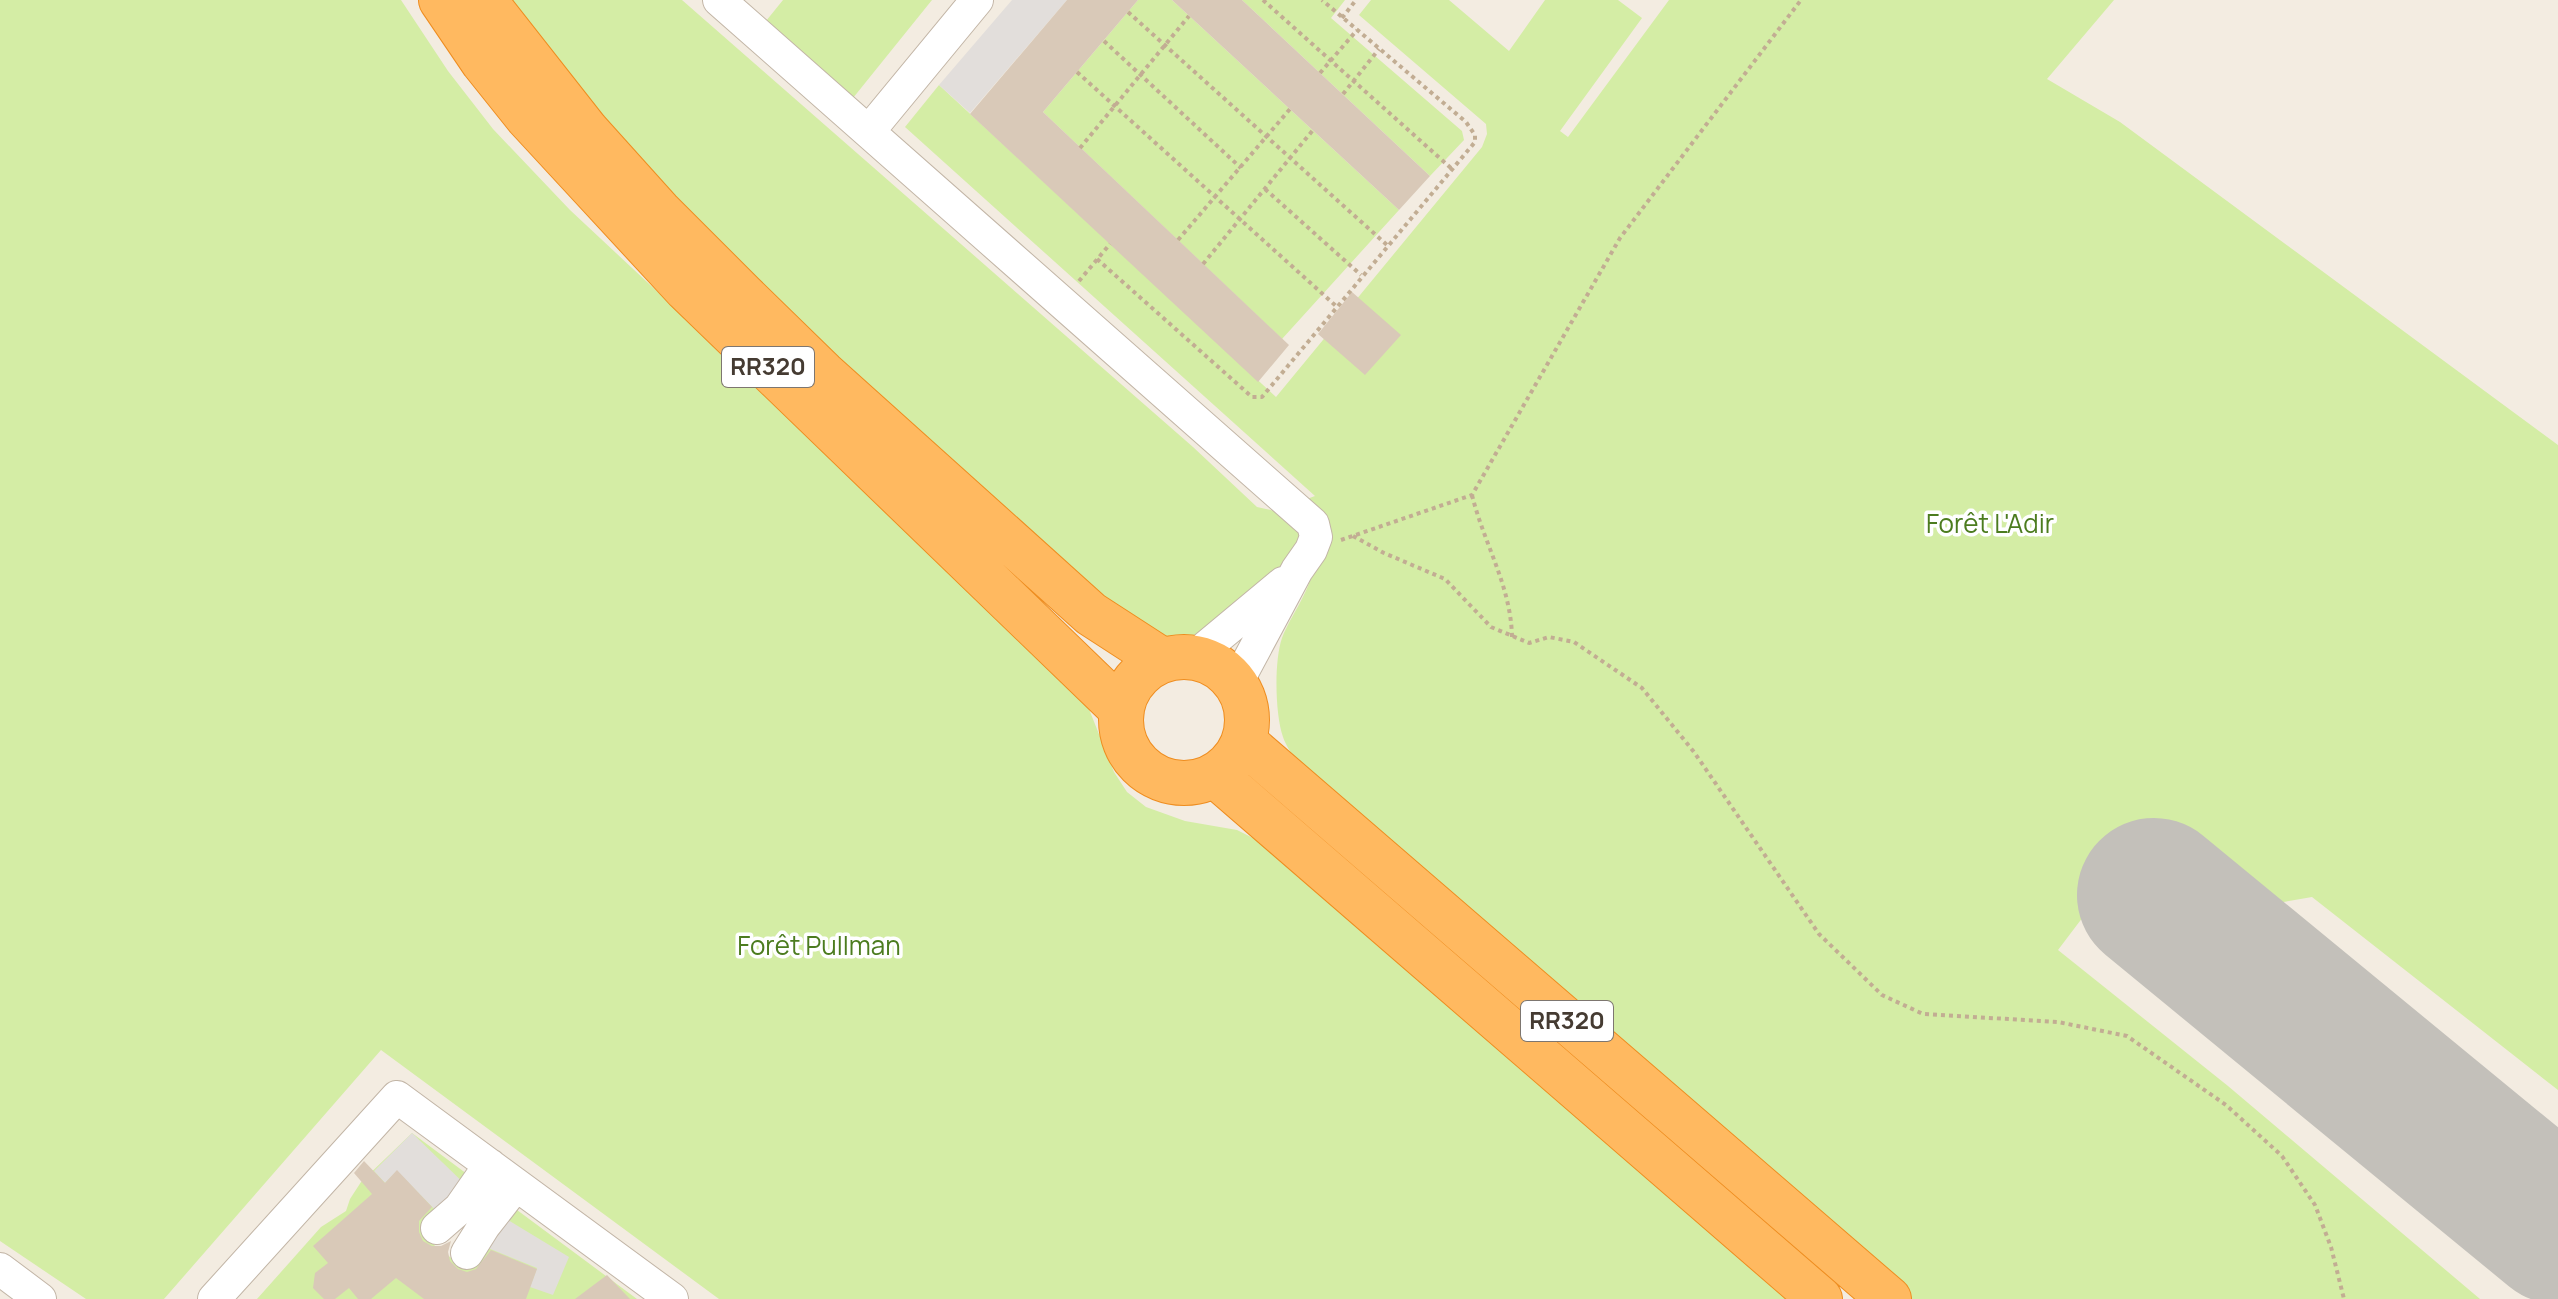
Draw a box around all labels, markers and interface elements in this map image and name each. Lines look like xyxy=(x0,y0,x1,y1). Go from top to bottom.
road number: RR320 xyxy=(722,347,814,387)
park label: Forêt L'Adir xyxy=(1926,505,2054,541)
park label: Forêt Pullman xyxy=(737,927,901,963)
road number: RR320 xyxy=(1521,1001,1613,1041)

